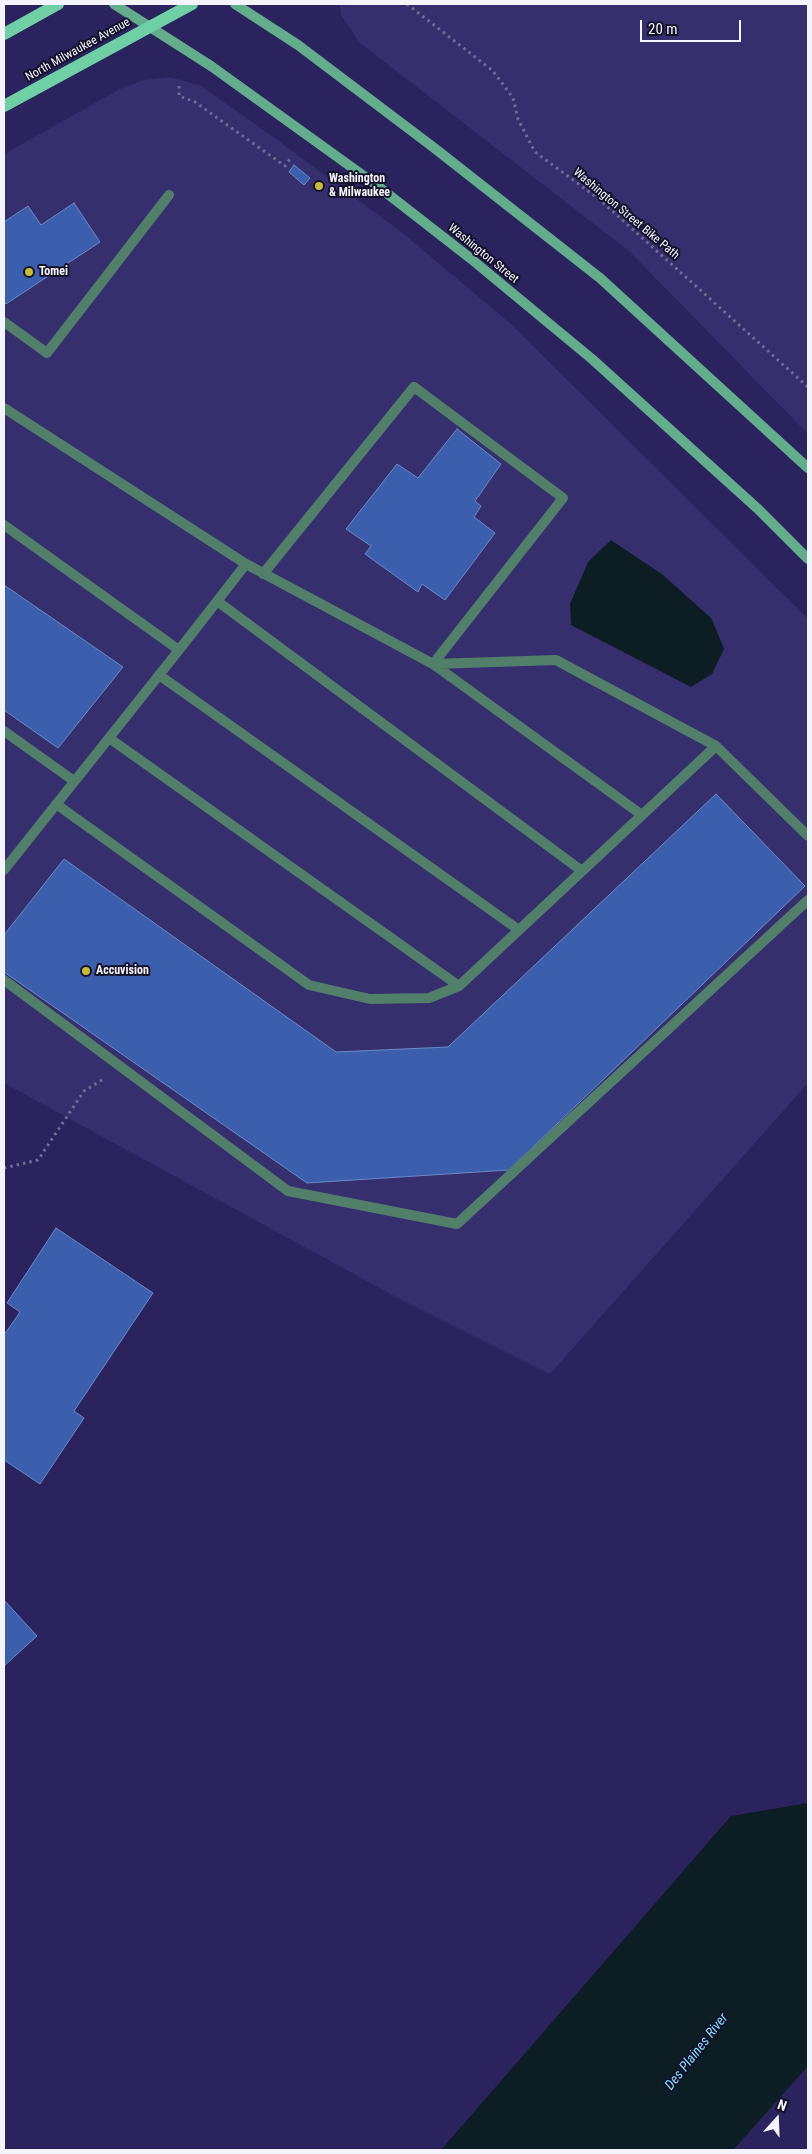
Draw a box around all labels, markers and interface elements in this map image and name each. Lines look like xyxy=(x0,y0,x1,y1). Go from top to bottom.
scale bar xyxy=(642,10,743,42)
street label: North Milwaukee Avenue xyxy=(23,15,133,85)
text: 20 m xyxy=(648,20,678,38)
street label: Washington Street Bike Path xyxy=(570,165,682,263)
place label: Washington & Milwaukee xyxy=(329,172,390,200)
marker: Washington & Milwaukee xyxy=(313,180,325,192)
street label: Washington Street xyxy=(445,221,521,287)
place label: Tomei xyxy=(39,265,68,279)
marker: Tomei xyxy=(23,266,35,278)
place label: Accuvision xyxy=(96,964,149,978)
marker: Accuvision xyxy=(80,965,92,977)
water label: Des Plaines River xyxy=(662,2010,732,2094)
north arrow xyxy=(752,2094,802,2144)
text: N xyxy=(775,2096,789,2114)

